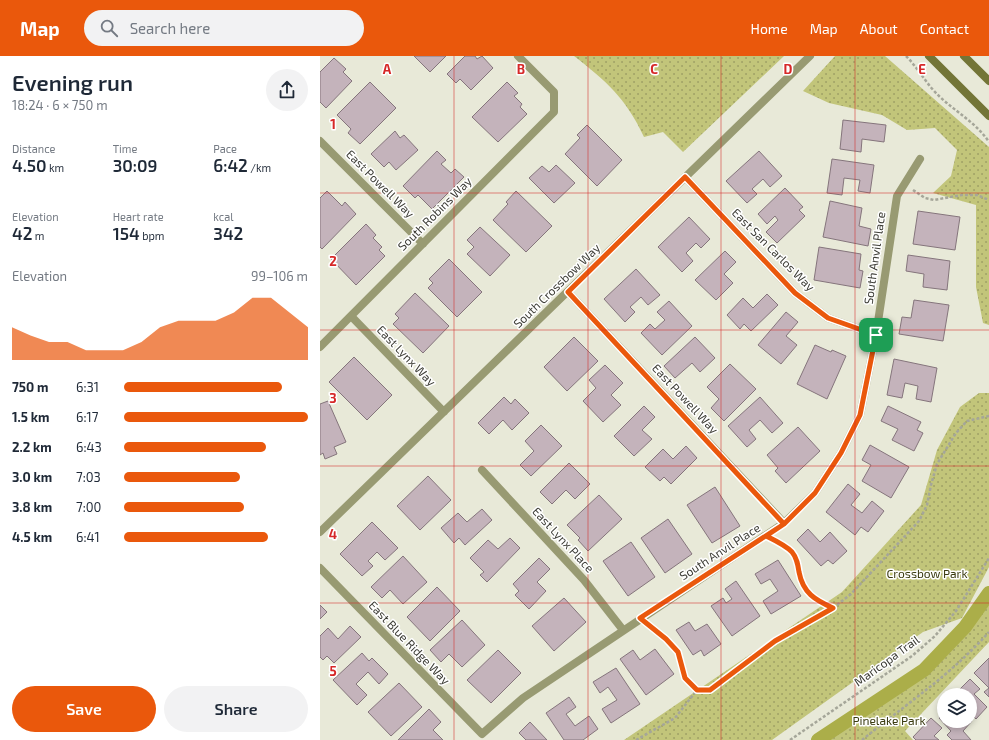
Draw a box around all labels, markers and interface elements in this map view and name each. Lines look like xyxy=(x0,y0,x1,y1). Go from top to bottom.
search box xyxy=(84,10,364,46)
text: Map xyxy=(20,17,60,40)
icon: search xyxy=(98,17,120,39)
text: Search here xyxy=(130,19,210,37)
text: Home xyxy=(751,20,788,37)
text: Map xyxy=(810,20,838,37)
text: About xyxy=(860,20,898,37)
text: Contact xyxy=(920,20,969,37)
text: A xyxy=(383,61,392,77)
text: B xyxy=(517,61,525,77)
text: C xyxy=(650,61,658,77)
text: D xyxy=(784,61,793,77)
text: E xyxy=(918,61,926,77)
text: Evening run xyxy=(12,69,133,95)
button: share xyxy=(266,69,308,111)
text: 18:24 · 6 × 750 m xyxy=(12,97,108,113)
text: 1 xyxy=(330,116,336,132)
text: Distance xyxy=(12,142,55,155)
text: Time xyxy=(113,142,137,155)
text: Pace xyxy=(213,142,237,155)
street label: East Powell Way xyxy=(344,146,418,221)
text: 4.50 xyxy=(12,155,47,175)
text: 30:09 xyxy=(113,155,157,175)
text: 6:42 xyxy=(213,155,248,175)
text: km xyxy=(47,161,64,174)
text: /km xyxy=(248,161,271,174)
street label: South Robins Way xyxy=(395,173,474,253)
street label: East San Carlos Way xyxy=(730,205,818,294)
text: Elevation xyxy=(12,210,59,223)
text: Heart rate xyxy=(113,210,164,223)
text: kcal xyxy=(213,210,233,223)
street label: South Anvil Place xyxy=(861,211,887,305)
text: 42 xyxy=(12,223,32,243)
text: 154 xyxy=(113,223,140,243)
text: 342 xyxy=(213,223,243,243)
text: m xyxy=(32,229,45,242)
text: bpm xyxy=(140,229,164,242)
street label: South Crossbow Way xyxy=(510,240,603,330)
text: 2 xyxy=(329,253,337,269)
text: Elevation xyxy=(12,268,67,284)
text: 99–106 m xyxy=(251,268,308,284)
pin xyxy=(859,318,893,352)
street label: East Lynx Way xyxy=(374,322,439,389)
icon: arrive xyxy=(865,324,887,346)
street label: East Powell Way xyxy=(650,361,722,437)
text: 750 m xyxy=(12,379,49,395)
text: 6:31 xyxy=(76,379,99,395)
text: 3 xyxy=(329,390,337,406)
text: 1.5 km xyxy=(12,409,50,425)
text: 6:17 xyxy=(76,409,98,425)
text: 2.2 km xyxy=(12,439,52,455)
text: 6:43 xyxy=(76,439,102,455)
text: 3.0 km xyxy=(12,469,52,485)
text: 7:03 xyxy=(76,469,101,485)
text: 3.8 km xyxy=(12,499,52,515)
text: 7:00 xyxy=(76,499,101,515)
street label: East Lynx Place xyxy=(530,504,597,575)
street label: South Anvil Place xyxy=(676,520,762,582)
text: 4 xyxy=(329,526,337,542)
text: 4.5 km xyxy=(12,529,52,545)
text: 6:41 xyxy=(76,529,100,545)
park label: Crossbow Park xyxy=(887,566,968,580)
street label: East Blue Ridge Way xyxy=(366,598,454,687)
street label: Maricopa Trail xyxy=(851,632,922,689)
text: 5 xyxy=(329,663,337,679)
button: Save xyxy=(12,686,156,732)
button: Share xyxy=(164,686,308,732)
map controls xyxy=(937,688,977,728)
button: layers xyxy=(937,688,977,728)
park label: Pinelake Park xyxy=(852,713,926,727)

